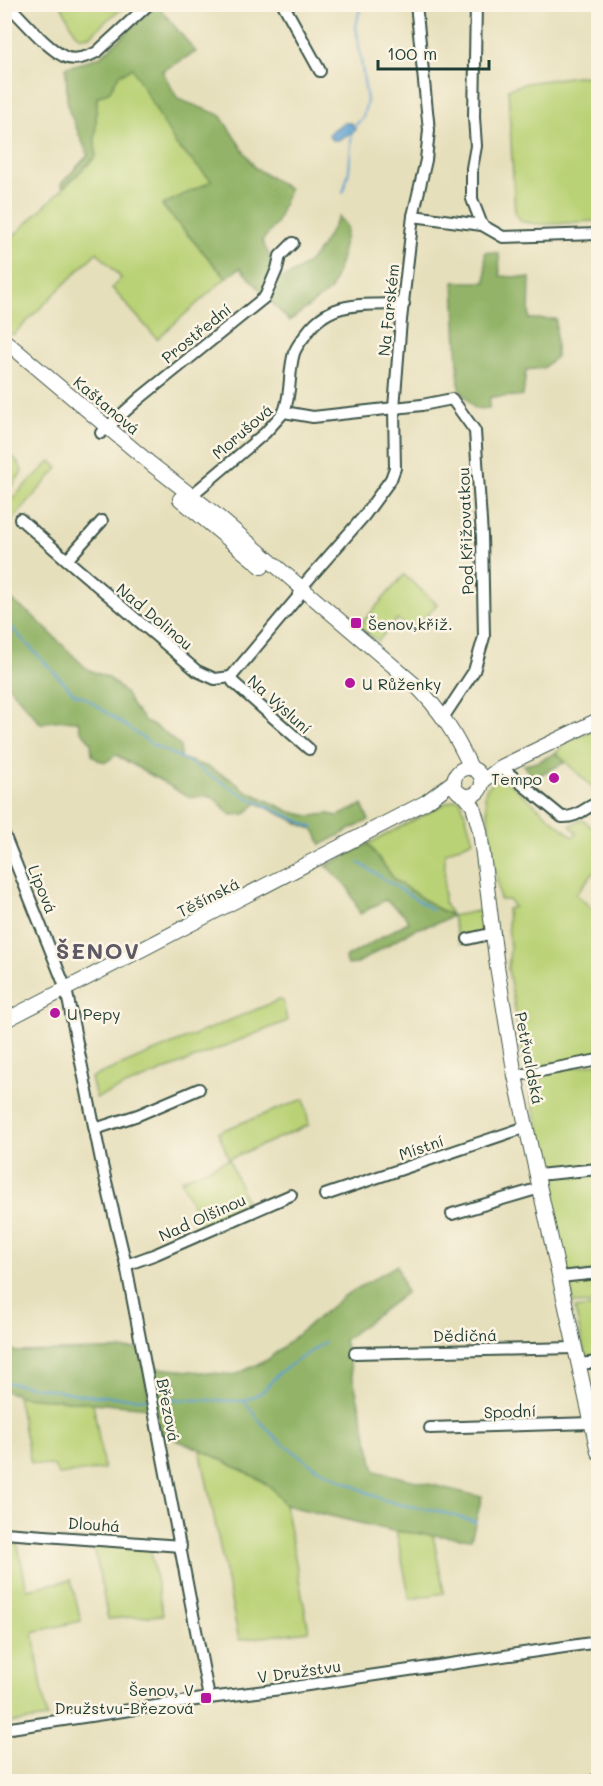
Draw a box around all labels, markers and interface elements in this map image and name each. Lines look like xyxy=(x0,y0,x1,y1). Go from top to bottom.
scale bar xyxy=(378,33,489,71)
text: 100 m xyxy=(387,41,437,65)
street label: Na Farském xyxy=(373,263,403,357)
street label: Prostřední xyxy=(157,298,235,368)
street label: Kaštanová xyxy=(69,371,145,439)
street label: Morušová xyxy=(207,399,277,463)
street label: Pod Křižovatkou xyxy=(452,467,478,595)
street label: Nad Dolinou xyxy=(112,578,198,654)
place label: Šenov,křiž. xyxy=(368,613,453,634)
marker: Šenov,křiž. xyxy=(349,616,363,630)
street label: Na Výsluní xyxy=(244,670,316,738)
place label: U Růženky xyxy=(362,673,441,694)
marker: U Růženky xyxy=(343,676,357,690)
place label: Tempo xyxy=(491,768,542,789)
marker: Tempo xyxy=(547,771,561,785)
street label: Lipová xyxy=(24,862,62,916)
street label: Těšínská xyxy=(173,872,243,922)
district label: ŠENOV xyxy=(56,936,140,965)
place label: U Pepy xyxy=(67,1003,121,1024)
marker: U Pepy xyxy=(48,1006,62,1020)
street label: Petřvaldská xyxy=(511,1010,549,1106)
street label: Místní xyxy=(396,1130,446,1164)
street label: Nad Olšinou xyxy=(155,1188,249,1246)
street label: Dědičná xyxy=(433,1324,497,1346)
street label: Březová xyxy=(153,1377,185,1443)
street label: Spodní xyxy=(483,1400,537,1422)
street label: Dlouhá xyxy=(67,1512,121,1536)
street label: V Družstvu xyxy=(256,1655,342,1687)
place label: Šenov, V Družstvu-Březová xyxy=(54,1679,194,1718)
marker: Šenov, V Družstvu-Březová xyxy=(199,1691,213,1705)

